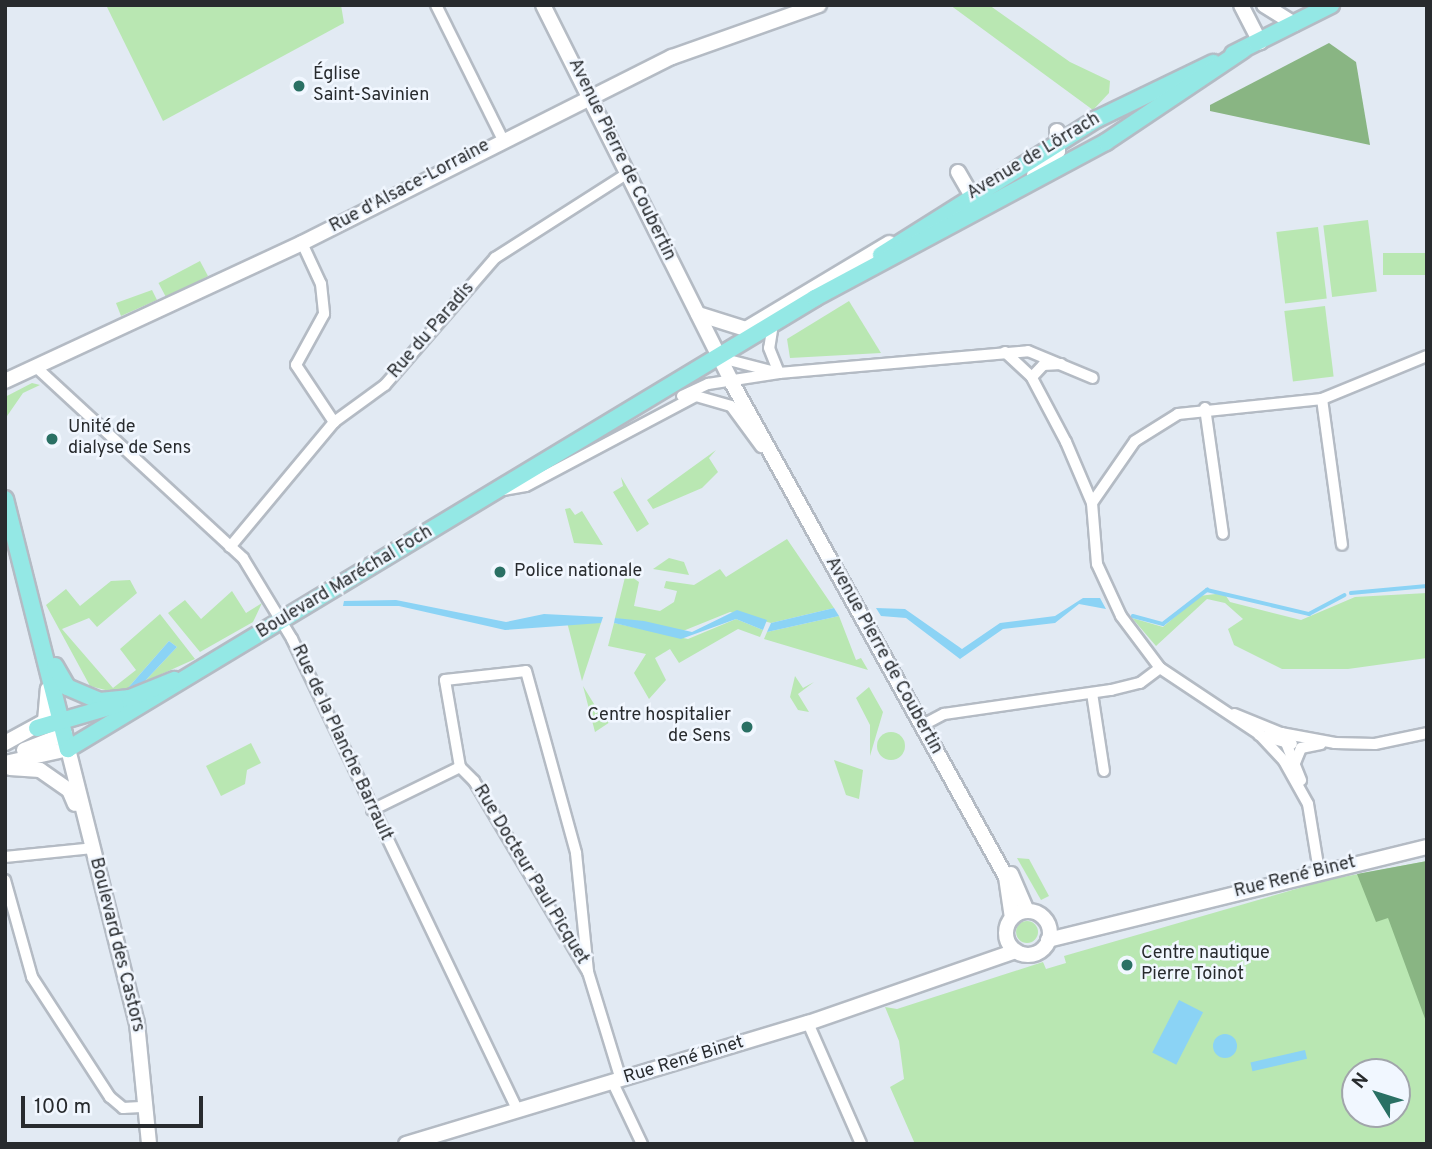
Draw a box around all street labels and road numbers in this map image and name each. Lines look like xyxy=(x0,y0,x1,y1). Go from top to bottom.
street label: Avenue Pierre de Coubertin xyxy=(563,55,679,265)
street label: Avenue de Lörrach xyxy=(964,109,1104,205)
street label: Rue d'Alsace-Lorraine xyxy=(326,136,494,238)
street label: Rue du Paradis xyxy=(384,279,480,383)
street label: Boulevard Maréchal Foch xyxy=(253,522,437,644)
street label: Avenue Pierre de Coubertin xyxy=(820,554,946,758)
street label: Rue de la Planche Barrault xyxy=(286,641,396,845)
street label: Rue Docteur Paul Picquet xyxy=(468,781,592,969)
street label: Rue René Binet xyxy=(1232,852,1358,904)
street label: Boulevard des Castors xyxy=(84,855,148,1035)
street label: Rue René Binet xyxy=(621,1032,747,1090)

